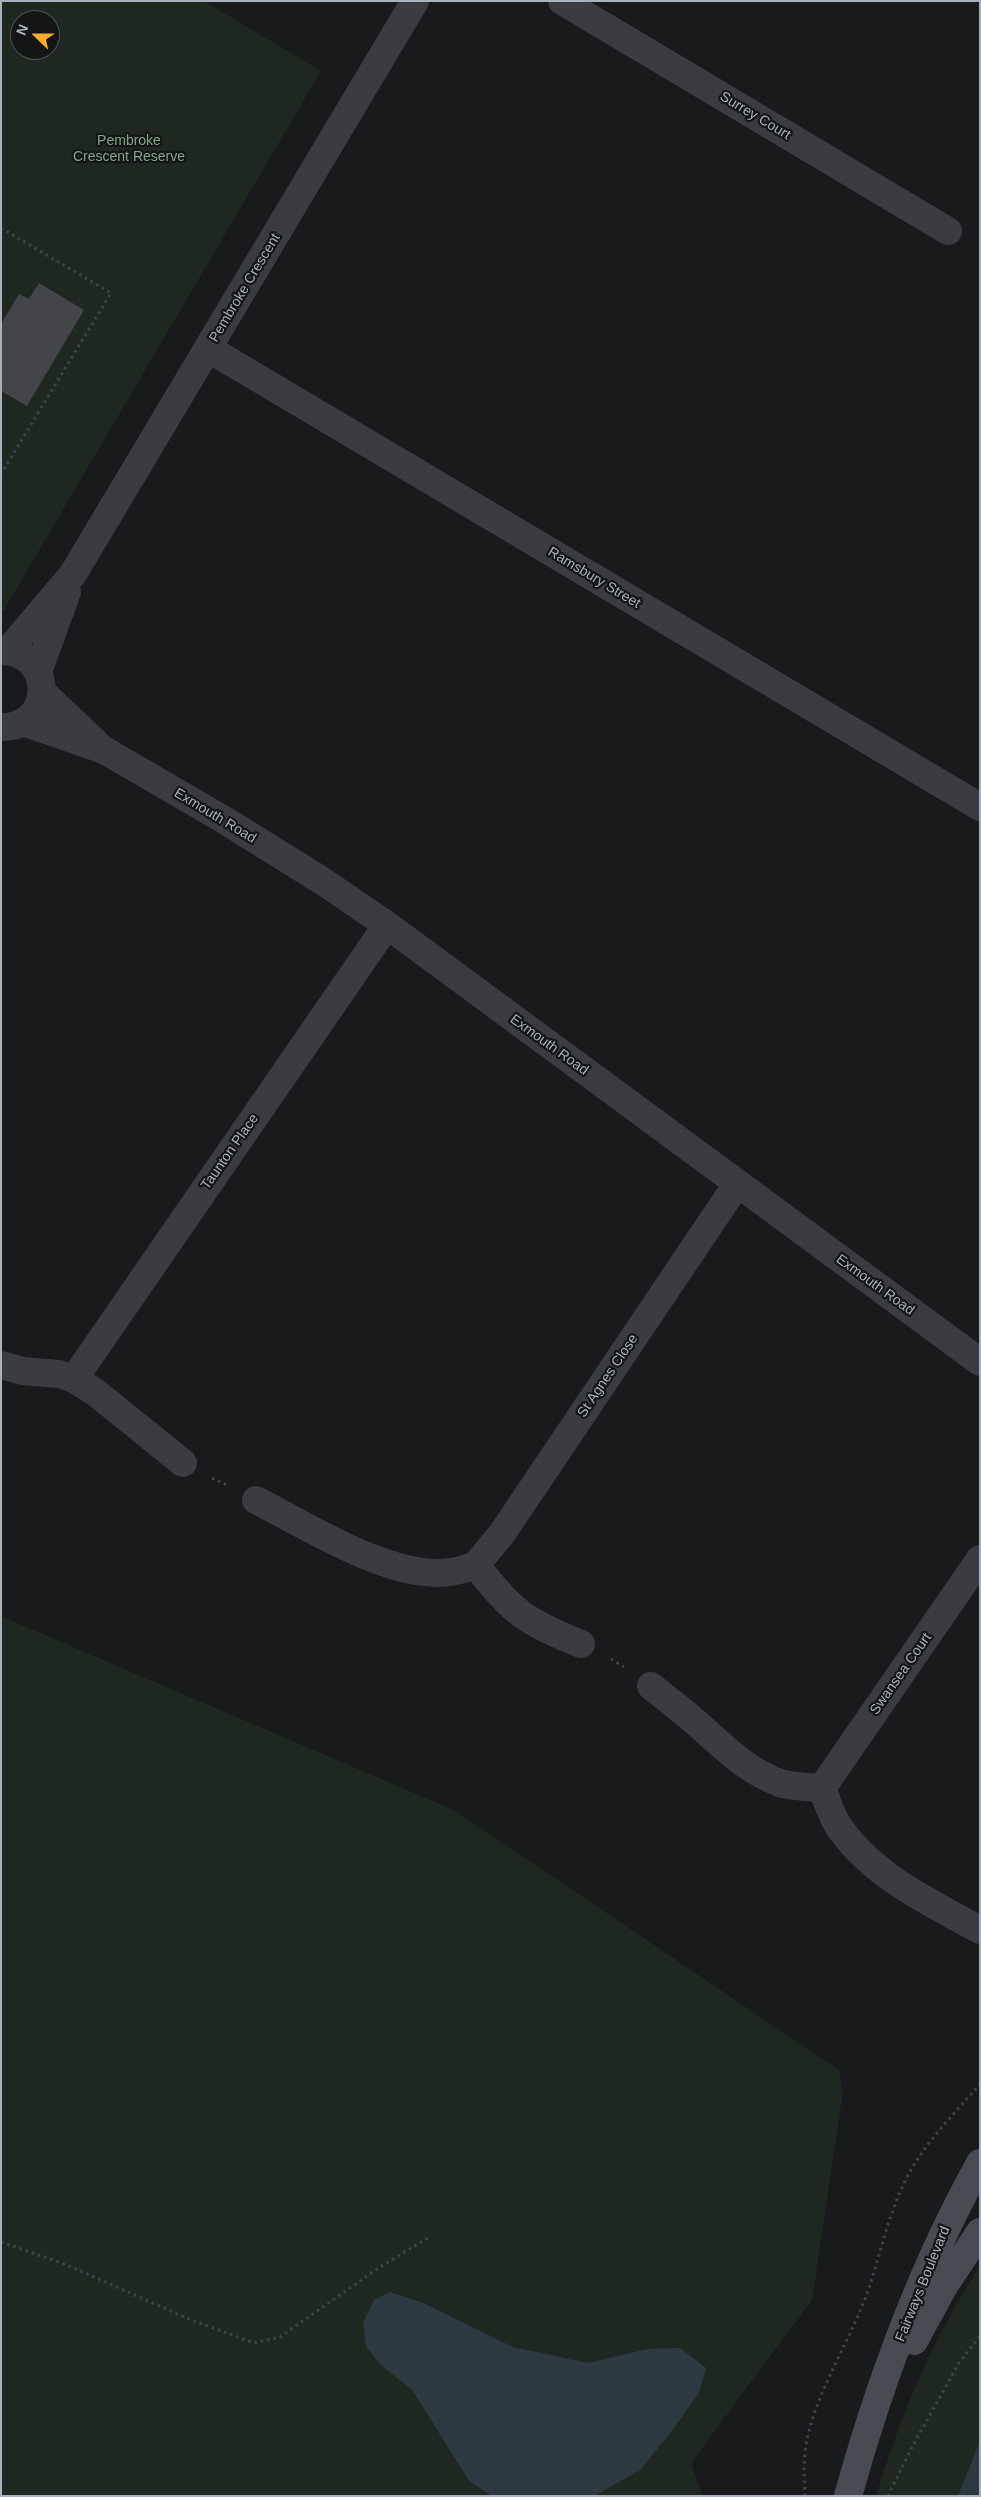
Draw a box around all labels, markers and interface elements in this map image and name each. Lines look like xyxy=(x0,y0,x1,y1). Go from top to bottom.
north arrow xyxy=(10,10,60,60)
text: N xyxy=(13,22,31,37)
street label: Surrey Court xyxy=(717,88,793,144)
park label: Pembroke Crescent Reserve xyxy=(73,133,185,166)
street label: Pembroke Crescent xyxy=(206,231,284,345)
street label: Ramsbury Street xyxy=(545,544,643,612)
street label: Exmouth Road xyxy=(171,785,259,847)
street label: Exmouth Road xyxy=(507,1011,591,1079)
street label: Taunton Place xyxy=(198,1111,262,1193)
street label: Exmouth Road xyxy=(833,1251,917,1319)
street label: St Agnes Close xyxy=(574,1331,642,1421)
street label: Swansea Court xyxy=(867,1630,935,1718)
street label: Fairways Boulevard xyxy=(892,2224,954,2344)

